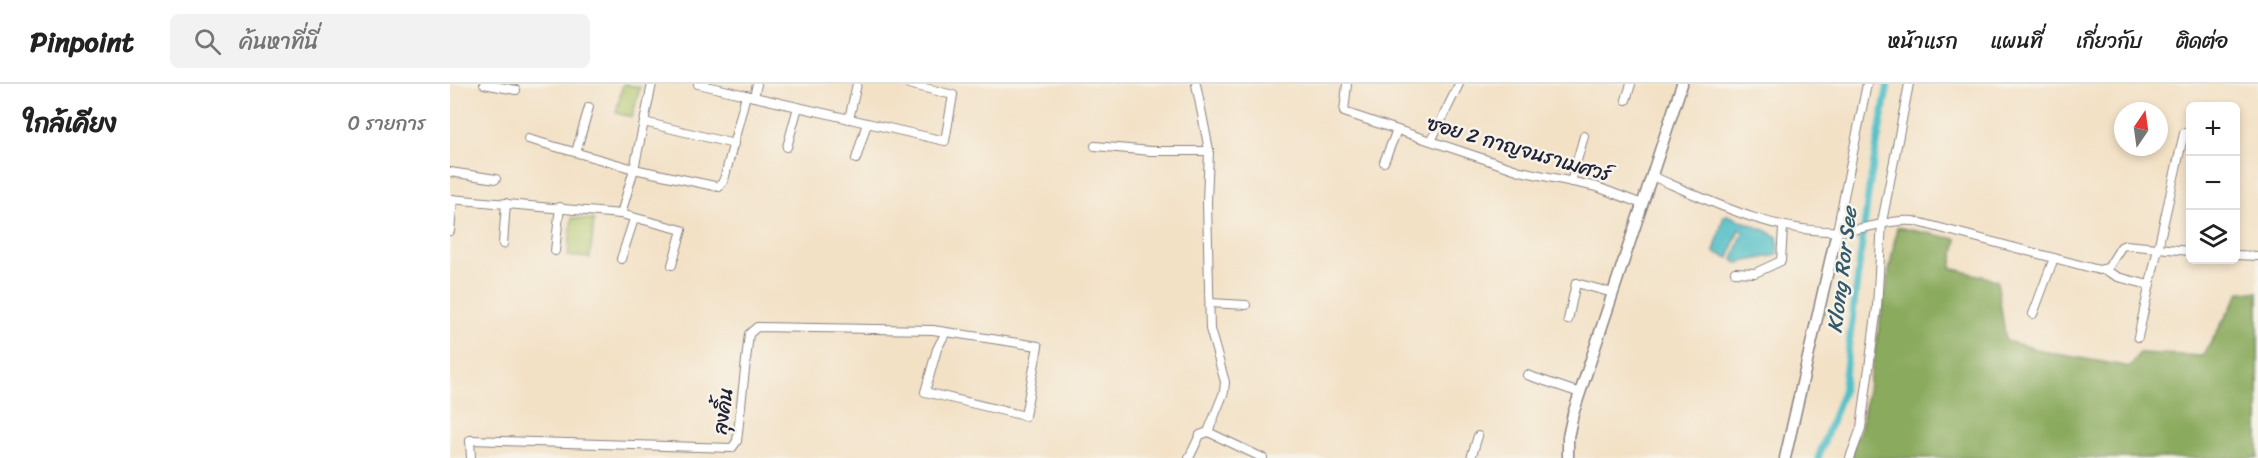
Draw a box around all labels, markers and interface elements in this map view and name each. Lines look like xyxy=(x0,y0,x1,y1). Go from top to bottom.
search box xyxy=(170,14,590,68)
text: Pinpoint xyxy=(30,17,134,66)
text: ค้นหาที่นี่ xyxy=(239,22,319,61)
text: หน้าแรก xyxy=(1888,22,1958,60)
text: แผนที่ xyxy=(1991,22,2043,60)
text: เกี่ยวกับ xyxy=(2076,22,2143,60)
text: ติดต่อ xyxy=(2176,22,2228,60)
icon: search xyxy=(191,25,224,58)
text: ใกล้เคียง xyxy=(24,100,116,146)
north arrow xyxy=(2114,102,2168,156)
map controls xyxy=(2186,102,2240,264)
button: + xyxy=(2186,102,2240,156)
text: 0 รายการ xyxy=(348,106,426,141)
street label: ซอย 2 กาญจนราเมศวร์ xyxy=(1423,106,1619,193)
button: − xyxy=(2186,156,2240,210)
water label: Klong Ror See xyxy=(1815,203,1869,335)
button: layers xyxy=(2186,210,2240,264)
street label: ลุงคิ้น xyxy=(702,385,744,437)

